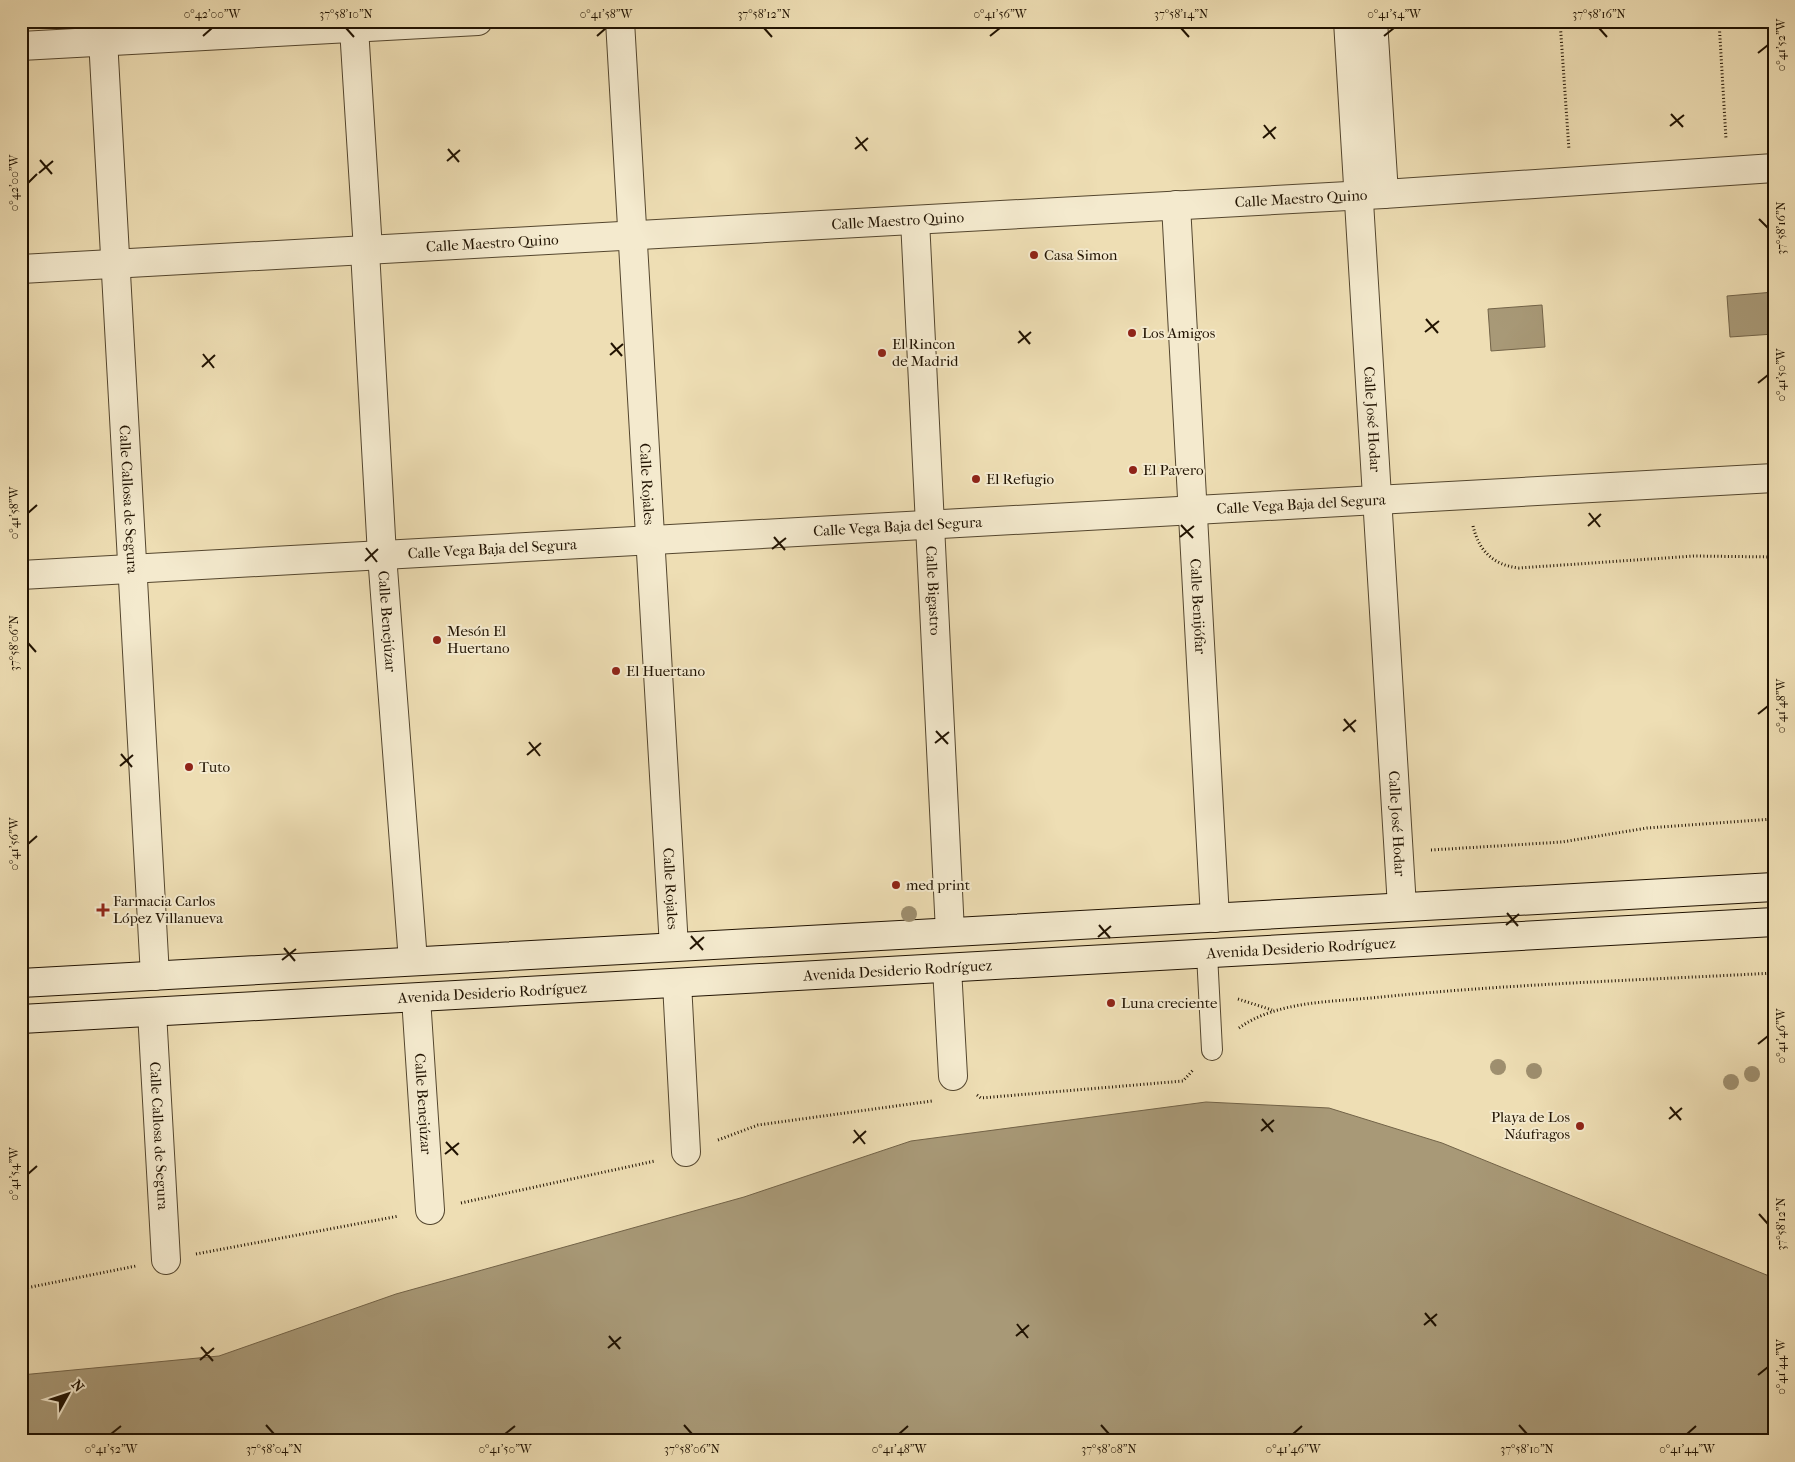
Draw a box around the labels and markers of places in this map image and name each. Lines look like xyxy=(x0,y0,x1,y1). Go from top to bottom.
place label: Casa Simon xyxy=(1044,246,1118,264)
marker: Casa Simon xyxy=(1028,249,1040,261)
place label: Los Amigos xyxy=(1142,324,1216,342)
marker: Los Amigos xyxy=(1126,327,1138,339)
place label: El Rincon de Madrid xyxy=(892,335,959,370)
marker: El Rincon de Madrid xyxy=(876,347,888,359)
place label: El Pavero xyxy=(1143,461,1204,479)
marker: El Pavero xyxy=(1127,464,1139,476)
place label: El Refugio xyxy=(986,470,1055,488)
marker: El Refugio xyxy=(970,473,982,485)
place label: Mesón El Huertano xyxy=(447,622,510,657)
marker: Mesón El Huertano xyxy=(431,634,443,646)
place label: El Huertano xyxy=(626,662,705,680)
marker: El Huertano xyxy=(610,665,622,677)
place label: Tuto xyxy=(199,758,231,776)
marker: Tuto xyxy=(183,761,195,773)
place label: med print xyxy=(906,876,971,894)
marker: med print xyxy=(890,879,902,891)
place label: Farmacia Carlos López Villanueva xyxy=(113,892,224,927)
marker: Farmacia Carlos López Villanueva xyxy=(97,904,109,916)
place label: Luna creciente xyxy=(1121,994,1218,1012)
marker: Luna creciente xyxy=(1105,997,1117,1009)
place label: Playa de Los Náufragos xyxy=(1491,1108,1570,1143)
marker: Playa de Los Náufragos xyxy=(1574,1120,1586,1132)

